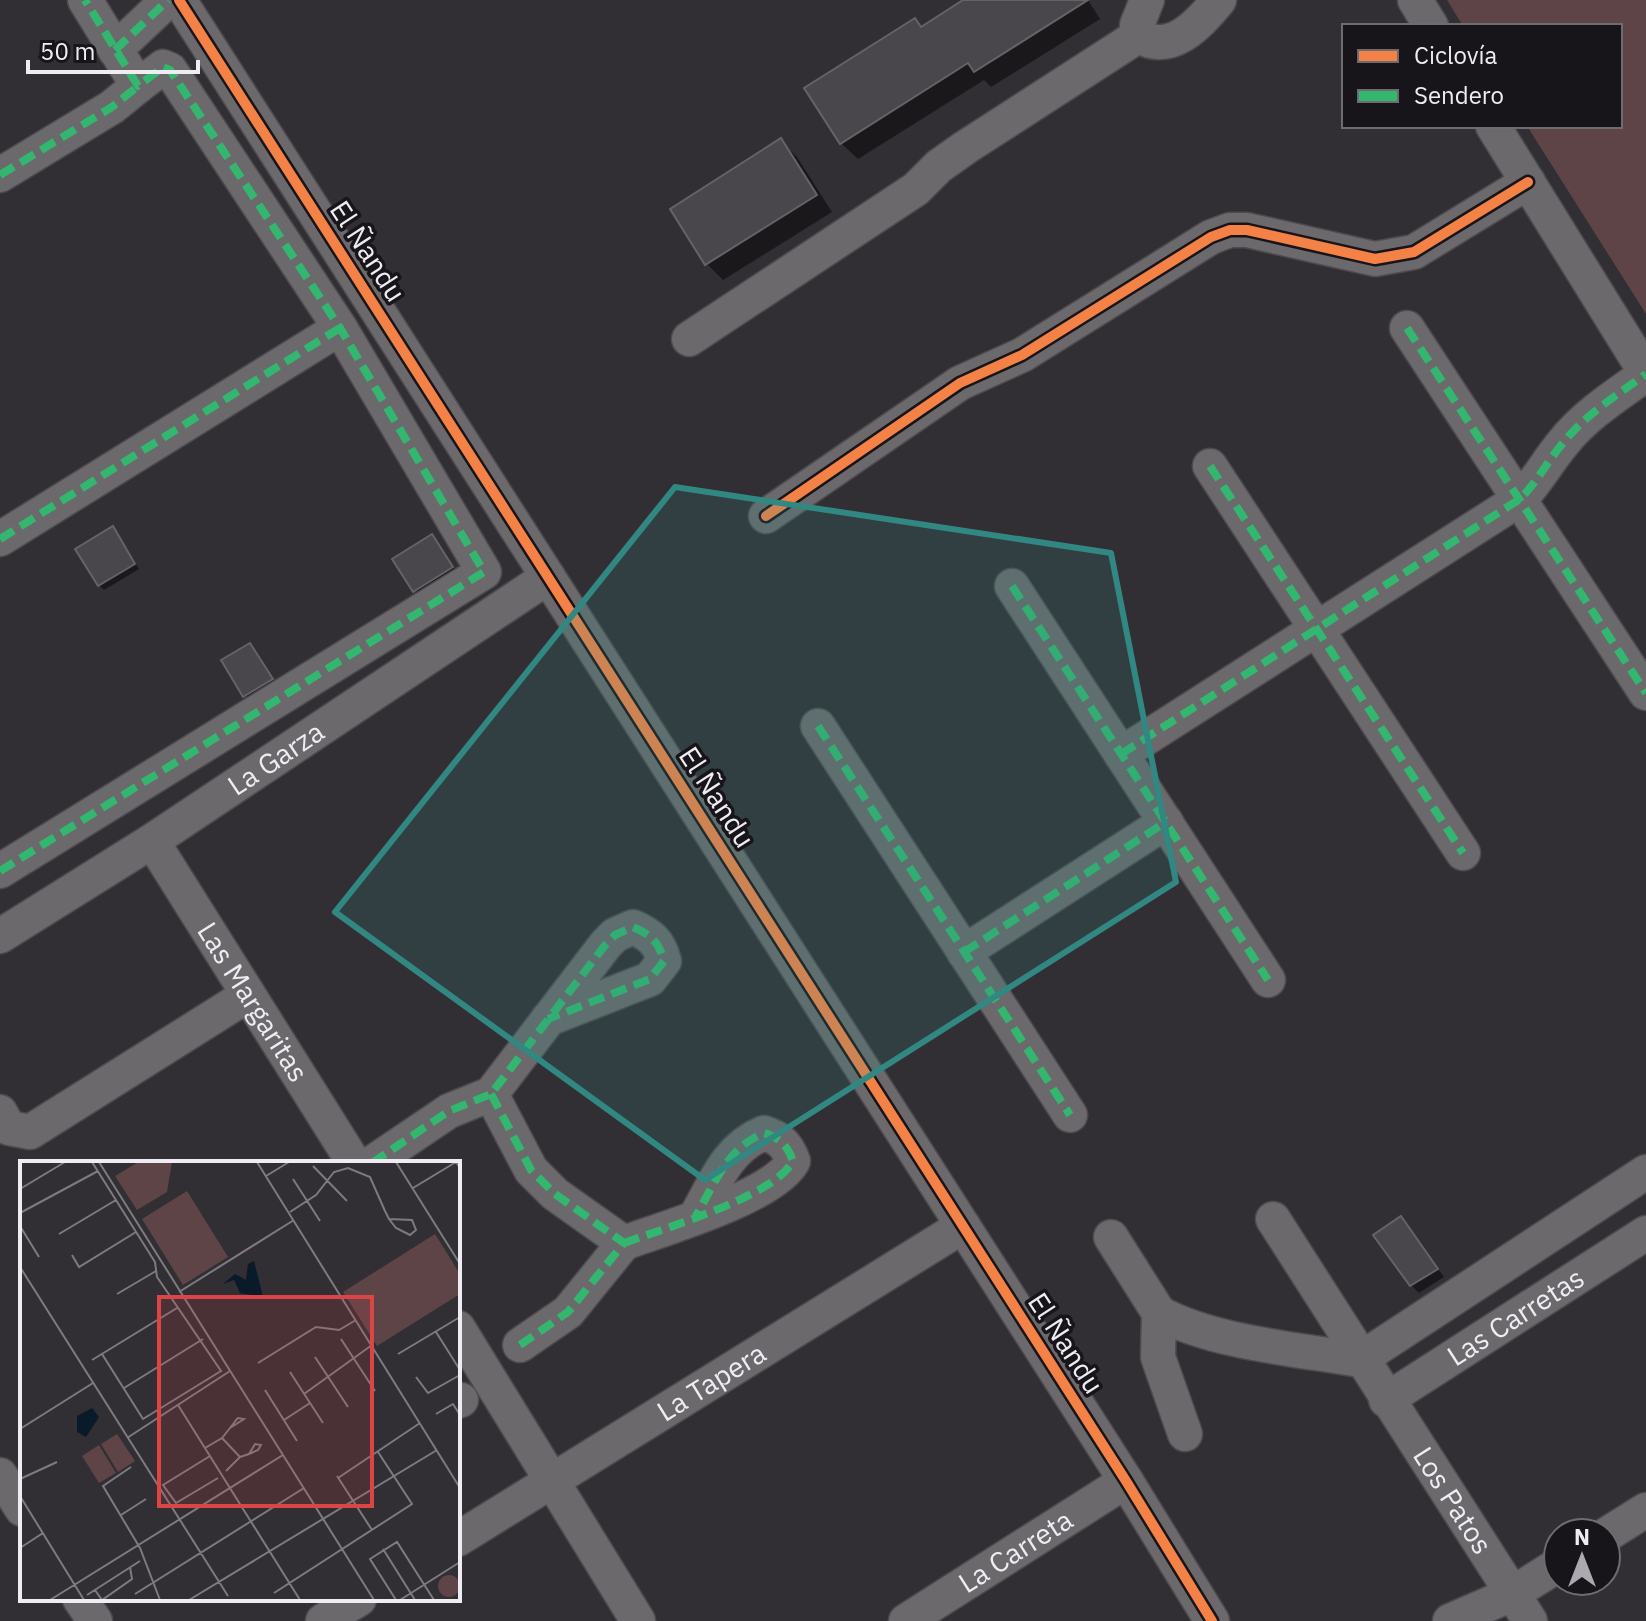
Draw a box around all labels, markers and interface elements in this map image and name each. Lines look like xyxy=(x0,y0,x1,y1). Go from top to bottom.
scale bar xyxy=(28,24,198,74)
legend xyxy=(1342,24,1622,128)
text: 50 m xyxy=(40,35,95,67)
text: Ciclovía xyxy=(1414,39,1498,71)
text: Sendero xyxy=(1414,79,1504,111)
street label: El Ñandu xyxy=(322,193,415,308)
street label: La Garza xyxy=(220,713,331,803)
street label: El Ñandu xyxy=(671,739,764,854)
street label: Las Margaritas xyxy=(189,915,317,1089)
inset map xyxy=(20,1161,460,1601)
street label: Las Carretas xyxy=(1440,1259,1591,1374)
street label: El Ñandu xyxy=(1020,1285,1113,1400)
street label: La Tapera xyxy=(650,1334,772,1429)
street label: Los Patos xyxy=(1405,1439,1501,1561)
street label: La Carreta xyxy=(951,1501,1080,1601)
north arrow xyxy=(1542,1517,1622,1597)
text: N xyxy=(1574,1522,1590,1551)

